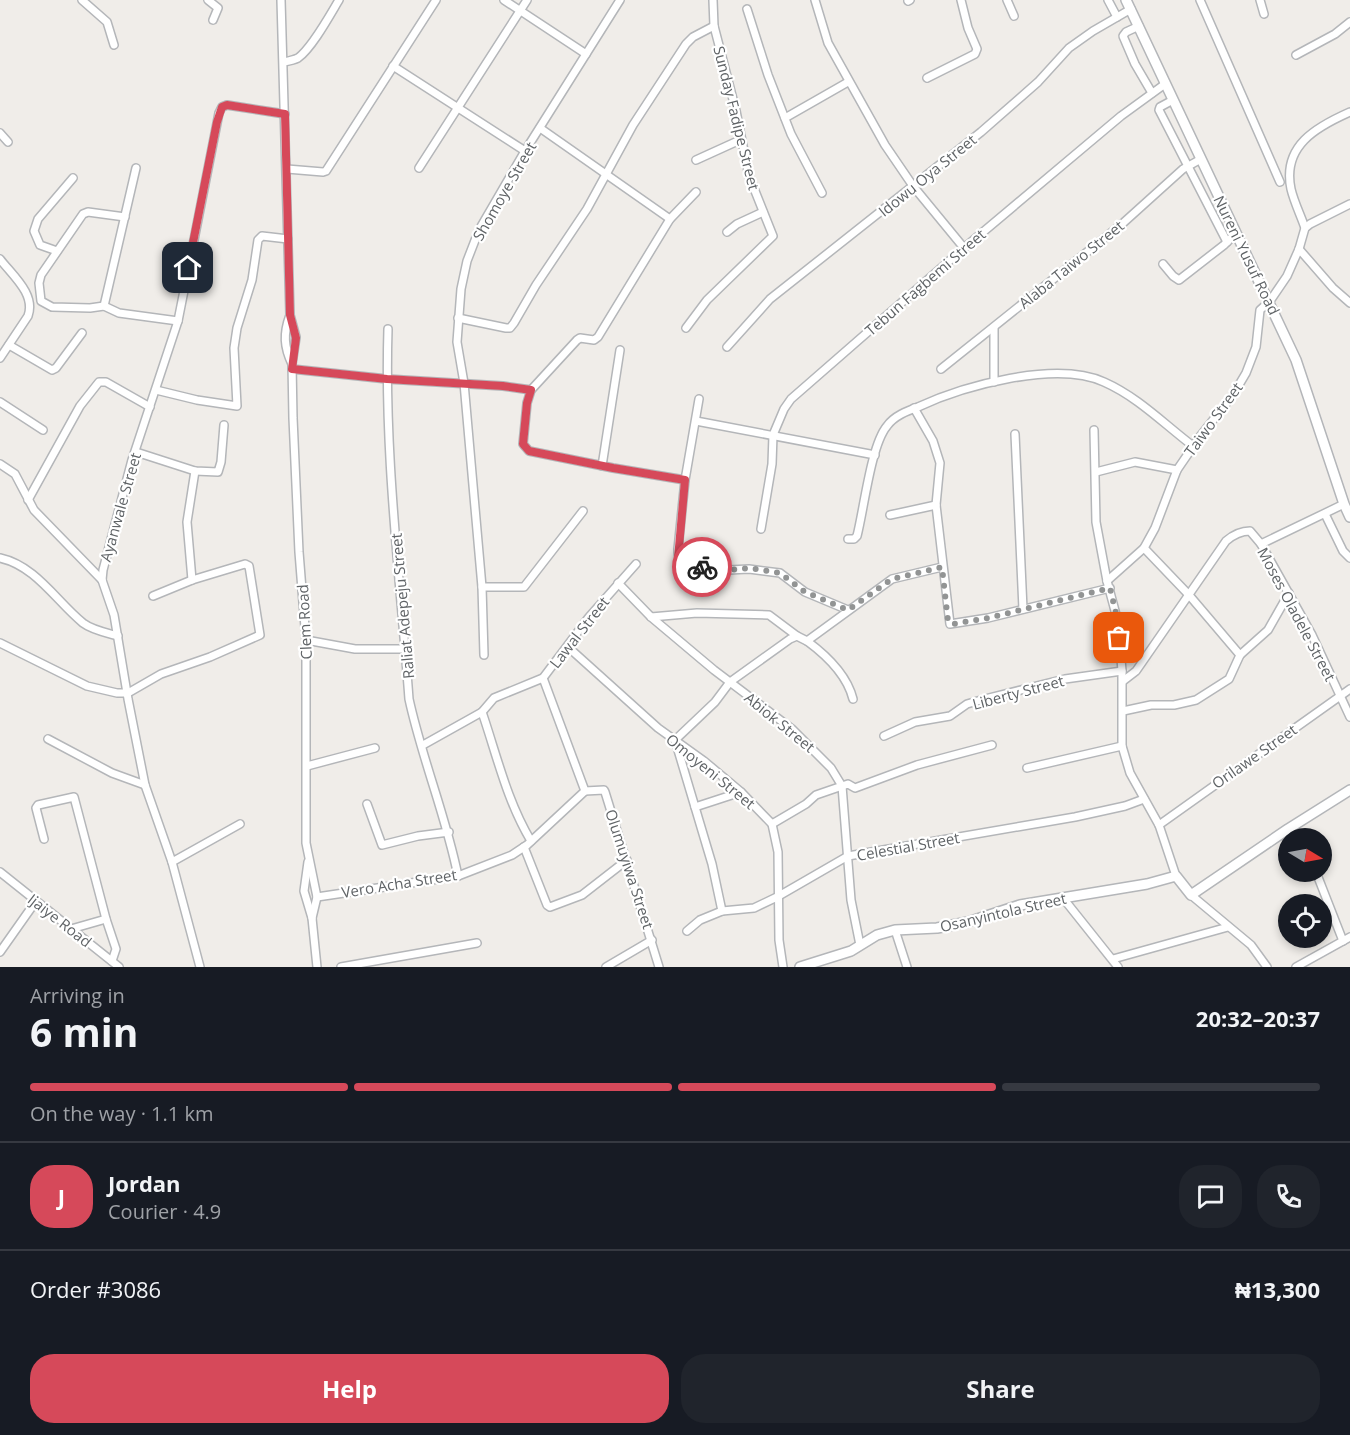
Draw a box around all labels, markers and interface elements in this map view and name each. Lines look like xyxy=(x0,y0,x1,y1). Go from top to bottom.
street label: Sunday Fadipe Street xyxy=(709,44,765,192)
street label: Idowu Oya Street xyxy=(874,129,980,221)
street label: Shomoye Street xyxy=(468,138,540,244)
street label: Nureni Yusuf Road xyxy=(1209,192,1285,318)
street label: Alaba Taiwo Street xyxy=(1014,215,1128,313)
street label: Tebun Fagbemi Street xyxy=(861,224,989,340)
pin xyxy=(162,242,213,293)
icon: home xyxy=(171,251,204,284)
street label: Taiwo Street xyxy=(1179,378,1247,460)
street label: Ayanwale Street xyxy=(95,450,145,564)
street label: Raliat Adepeju Street xyxy=(386,532,418,680)
courier xyxy=(672,537,732,597)
street label: Moses Oladele Street xyxy=(1253,544,1341,684)
icon: bike xyxy=(686,551,719,584)
street label: Clem Road xyxy=(292,584,316,660)
street label: Lawal Street xyxy=(545,592,613,672)
pin xyxy=(1093,612,1144,663)
icon: bag xyxy=(1102,621,1135,654)
street label: Liberty Street xyxy=(970,670,1066,714)
street label: Abiok Street xyxy=(741,687,819,757)
street label: Orilawe Street xyxy=(1207,719,1301,793)
street label: Omoyeni Street xyxy=(662,729,760,813)
street label: Olumuyiwa Street xyxy=(601,807,659,931)
street label: Celestial Street xyxy=(855,827,961,865)
north arrow xyxy=(1278,828,1332,882)
map controls xyxy=(1278,828,1332,948)
street label: Vero Acha Street xyxy=(340,864,458,902)
street label: Osanyintola Street xyxy=(938,888,1068,936)
street label: Ijaiye Road xyxy=(24,889,96,951)
button: locate xyxy=(1278,894,1332,948)
text: Arriving in xyxy=(30,982,125,1009)
text: 20:32–20:37 xyxy=(1196,1003,1320,1033)
text: 6 min xyxy=(30,1005,138,1058)
text: On the way · 1.1 km xyxy=(30,1100,213,1127)
button: chat xyxy=(1179,1165,1242,1228)
button: phone xyxy=(1257,1165,1320,1228)
text: Jordan xyxy=(108,1168,181,1198)
text: J xyxy=(58,1181,65,1211)
text: Courier · 4.9 xyxy=(108,1198,221,1225)
text: Order #3086 xyxy=(30,1274,161,1304)
text: ₦13,300 xyxy=(1235,1274,1320,1304)
button: Help xyxy=(30,1354,669,1423)
button: Share xyxy=(681,1354,1320,1423)

